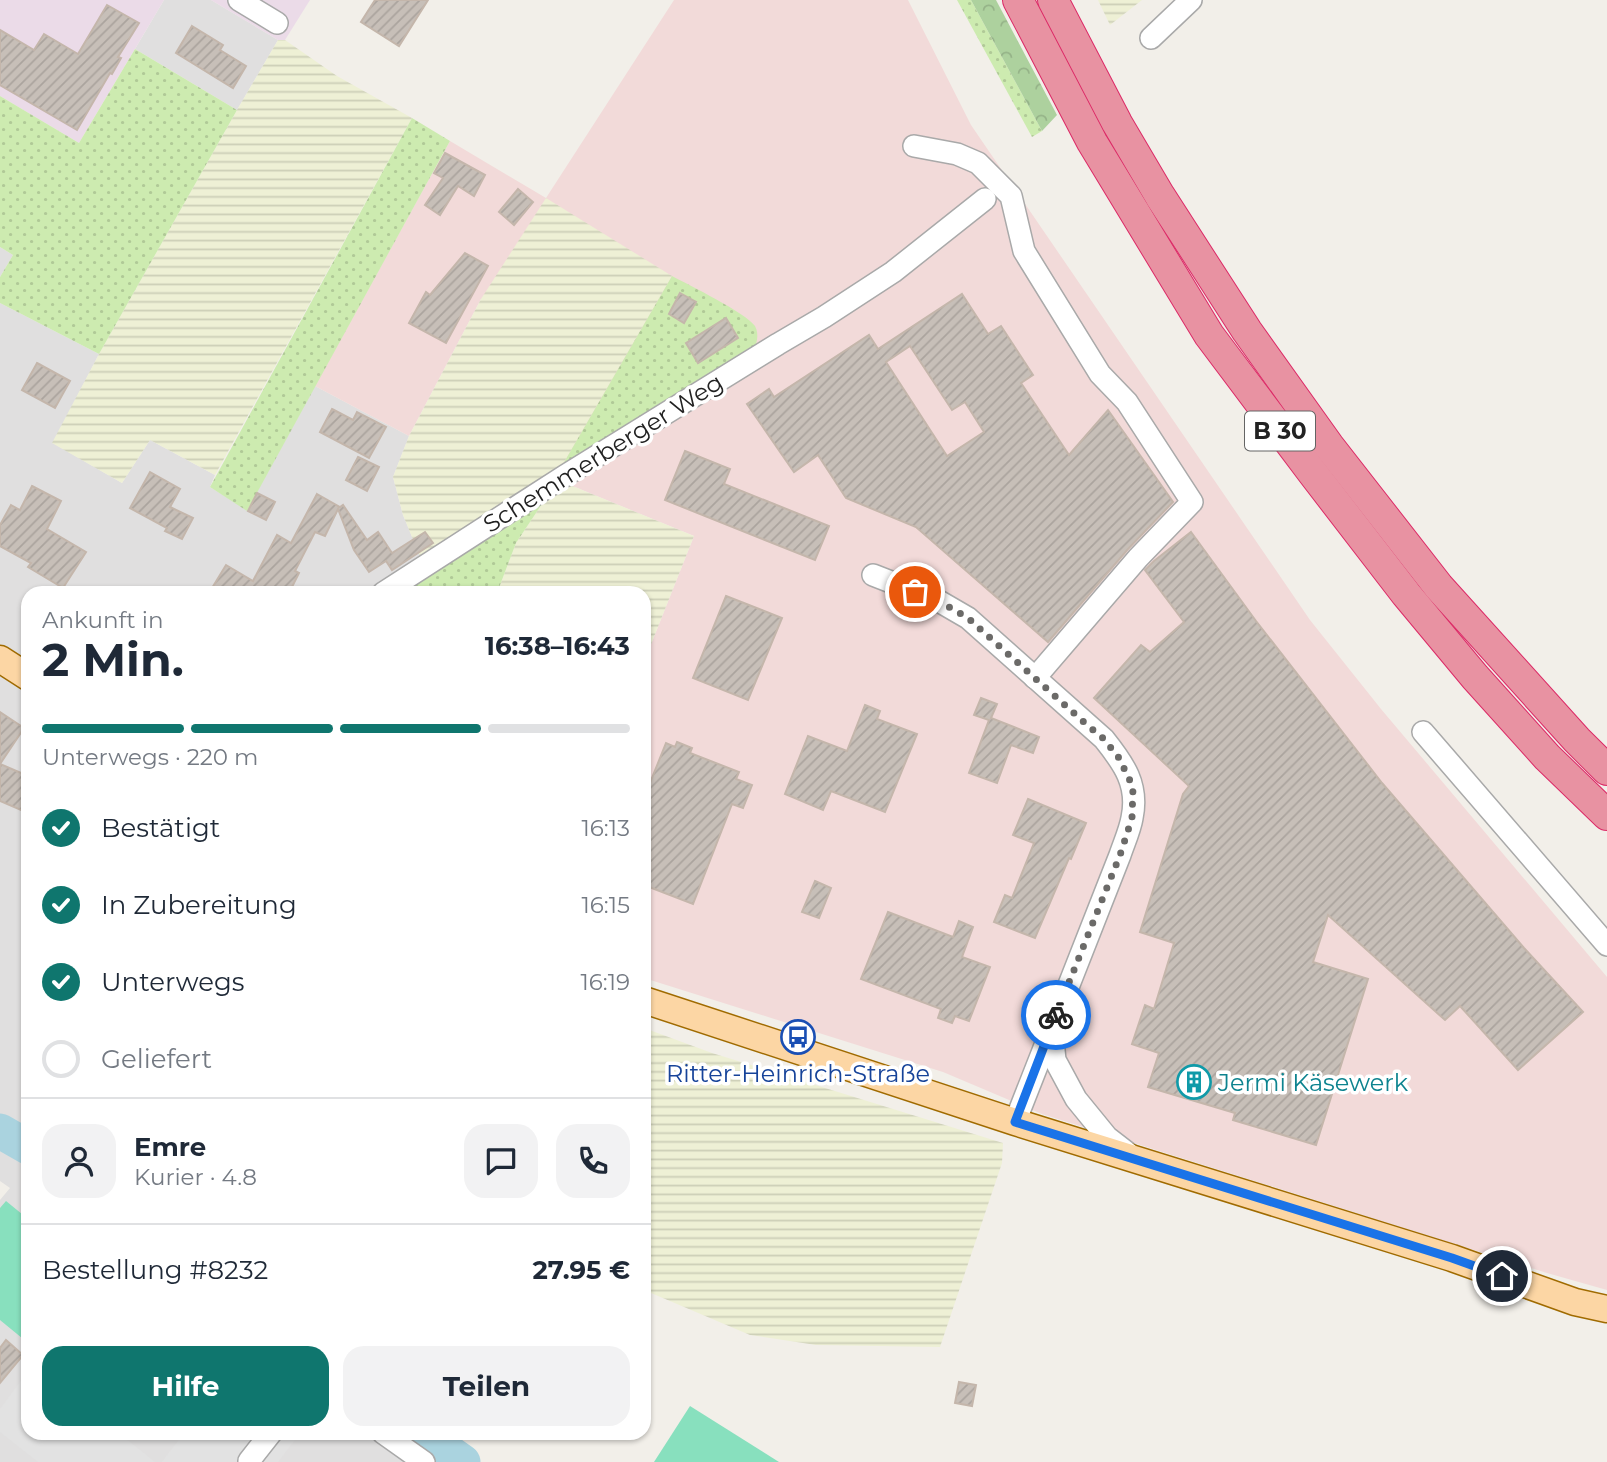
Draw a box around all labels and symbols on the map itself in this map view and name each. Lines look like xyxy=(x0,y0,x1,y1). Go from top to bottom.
street label: Schemmerberger Weg xyxy=(478,367,728,539)
road number: B 30 xyxy=(1245,412,1315,450)
pin xyxy=(885,562,945,622)
courier xyxy=(1021,980,1091,1050)
bus stop icon: Ritter-Heinrich-Straße xyxy=(779,1018,817,1056)
place label: Ritter-Heinrich-Straße xyxy=(666,1059,930,1088)
building icon: Jermi Käsewerk xyxy=(1175,1063,1213,1101)
place label: Jermi Käsewerk xyxy=(1217,1068,1409,1097)
pin xyxy=(1472,1246,1532,1306)

